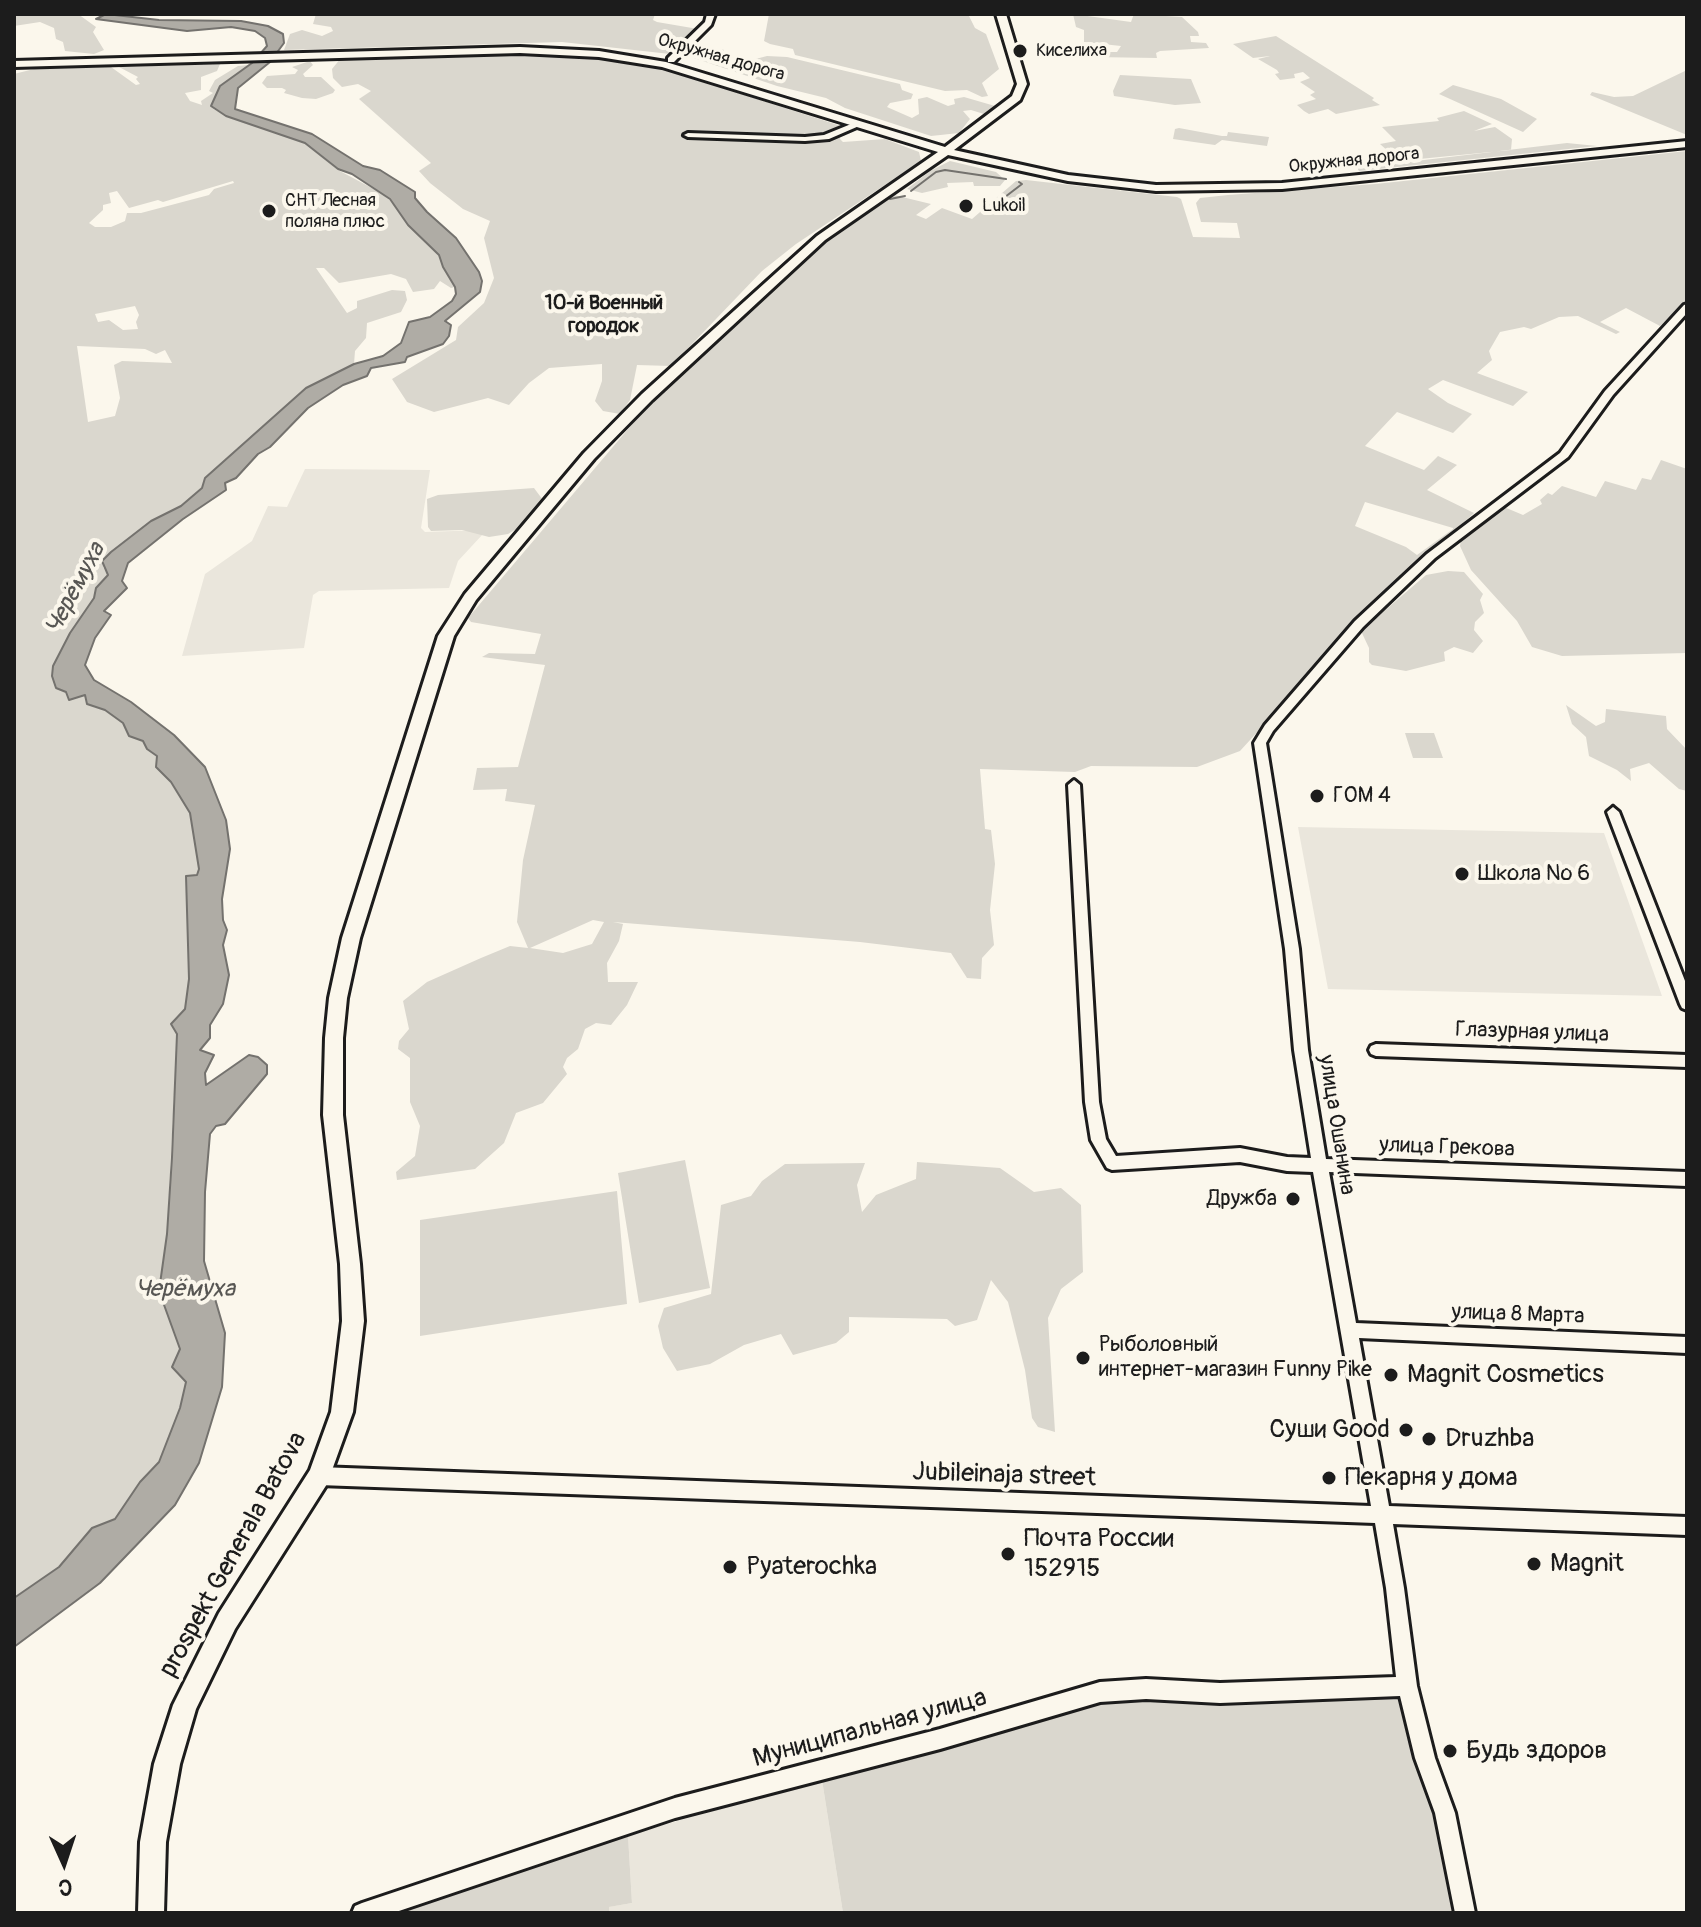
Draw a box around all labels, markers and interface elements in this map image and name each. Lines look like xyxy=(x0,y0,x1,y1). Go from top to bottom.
street label: Окружная дорога xyxy=(655,30,787,86)
place label: Киселиха xyxy=(1036,40,1107,62)
marker: Киселиха xyxy=(1011,42,1029,60)
street label: Окружная дорога xyxy=(1288,143,1420,179)
place label: СНТ Лесная поляна плюс xyxy=(285,190,385,232)
place label: Lukoil xyxy=(982,195,1026,217)
marker: Lukoil xyxy=(957,197,975,215)
marker: СНТ Лесная поляна плюс xyxy=(260,202,278,220)
district label: 10-й Военный городок xyxy=(545,292,663,339)
water label: Черёмуха xyxy=(40,538,112,640)
place label: ГОМ 4 xyxy=(1333,783,1391,809)
marker: ГОМ 4 xyxy=(1308,787,1326,805)
place label: Школа № 6 xyxy=(1478,861,1590,887)
marker: Школа № 6 xyxy=(1453,865,1471,883)
street label: Глазурная улица xyxy=(1455,1017,1609,1049)
street label: улица Ошанина xyxy=(1312,1053,1360,1197)
street label: улица Грекова xyxy=(1379,1132,1515,1164)
place label: Дружба xyxy=(1207,1186,1277,1212)
marker: Дружба xyxy=(1284,1190,1302,1208)
water label: Черёмуха xyxy=(135,1276,235,1304)
street label: улица 8 Марта xyxy=(1451,1299,1585,1331)
place label: Рыболовный интернет-магазин Funny Pike xyxy=(1099,1332,1372,1384)
marker: Рыболовный интернет-магазин Funny Pike xyxy=(1074,1349,1092,1367)
place label: Magnit Cosmetics xyxy=(1407,1359,1604,1391)
marker: Magnit Cosmetics xyxy=(1382,1366,1400,1384)
place label: Суши Good xyxy=(1269,1414,1390,1446)
marker: Суши Good xyxy=(1397,1421,1415,1439)
place label: Druzhba xyxy=(1445,1423,1534,1455)
street label: prospekt Generala Batova xyxy=(154,1427,314,1683)
marker: Druzhba xyxy=(1420,1430,1438,1448)
street label: Jubileinaja street xyxy=(912,1457,1096,1495)
place label: Пекарня у дома xyxy=(1345,1462,1518,1494)
marker: Пекарня у дома xyxy=(1320,1469,1338,1487)
place label: Почта России 152915 xyxy=(1024,1523,1174,1584)
marker: Почта России 152915 xyxy=(999,1545,1017,1563)
place label: Magnit xyxy=(1550,1548,1624,1580)
place label: Pyaterochka xyxy=(746,1551,877,1583)
marker: Magnit xyxy=(1525,1555,1543,1573)
marker: Pyaterochka xyxy=(721,1558,739,1576)
street label: Муниципальная улица xyxy=(750,1683,990,1775)
place label: Будь здоров xyxy=(1466,1735,1607,1767)
marker: Будь здоров xyxy=(1441,1742,1459,1760)
north arrow xyxy=(24,1823,104,1903)
text: С xyxy=(58,1873,73,1901)

